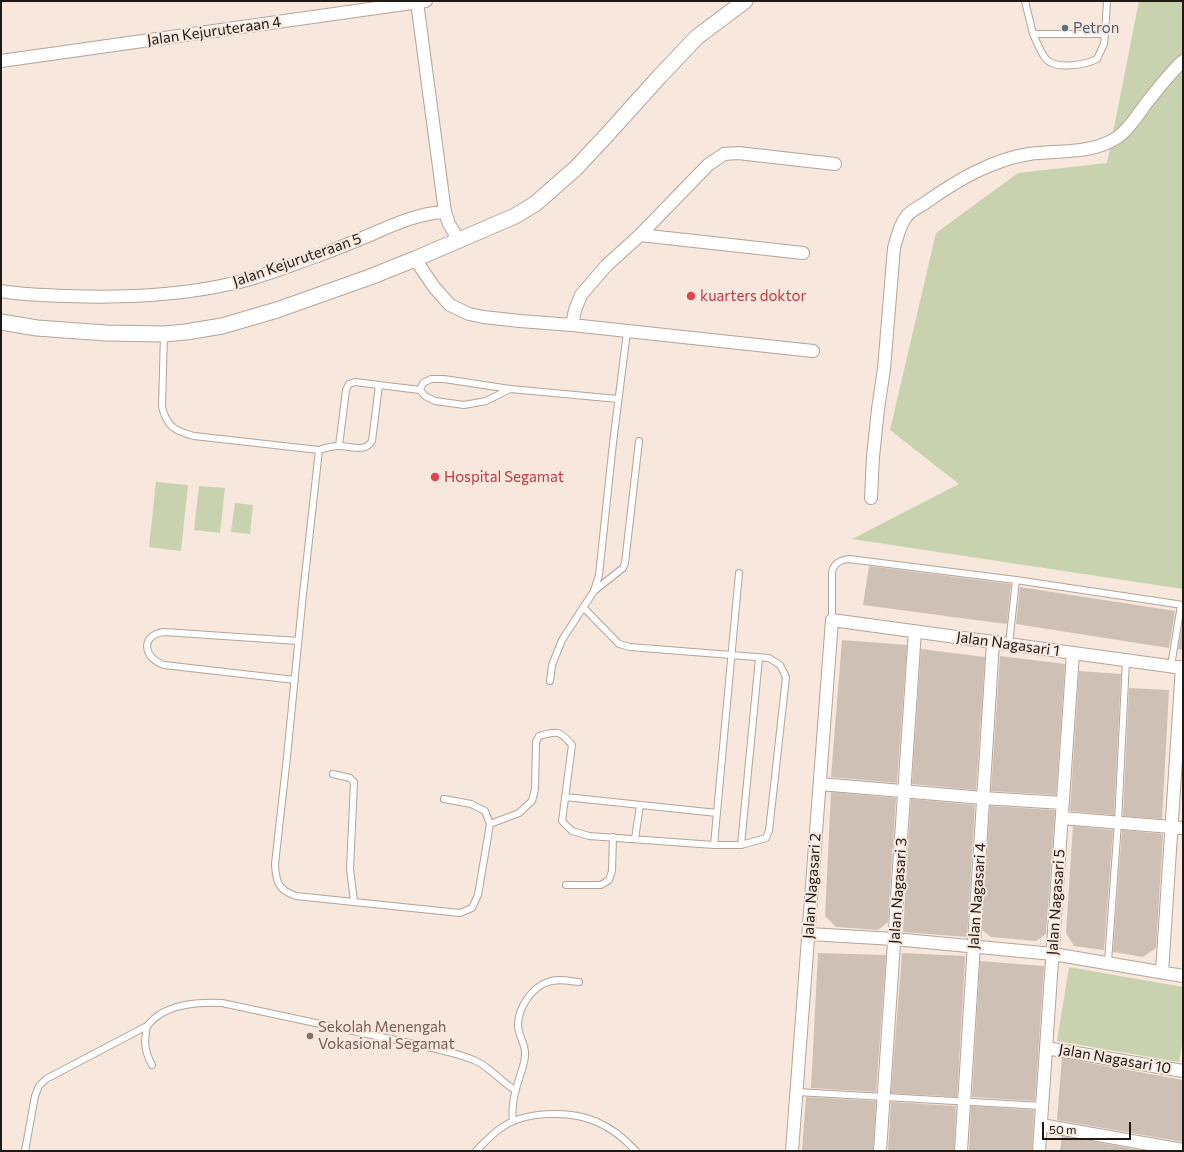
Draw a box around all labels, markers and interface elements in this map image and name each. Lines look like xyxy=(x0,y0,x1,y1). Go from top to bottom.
street label: Jalan Kejuruteraan 4 xyxy=(146,13,282,49)
place label: Petron xyxy=(1073,19,1119,37)
marker: Petron xyxy=(1060,23,1070,33)
street label: Jalan Kejuruteraan 5 xyxy=(230,230,364,290)
place label: kuarters doktor xyxy=(700,287,806,305)
marker: kuarters doktor xyxy=(685,290,697,302)
place label: Hospital Segamat xyxy=(444,468,564,486)
marker: Hospital Segamat xyxy=(429,471,441,483)
street label: Jalan Nagasari 1 xyxy=(955,628,1061,660)
street label: Jalan Nagasari 2 xyxy=(799,832,825,940)
street label: Jalan Nagasari 3 xyxy=(885,837,911,945)
street label: Jalan Nagasari 4 xyxy=(964,842,990,950)
street label: Jalan Nagasari 5 xyxy=(1043,848,1069,956)
place label: Sekolah Menengah Vokasional Segamat xyxy=(318,1018,455,1053)
marker: Sekolah Menengah Vokasional Segamat xyxy=(305,1031,315,1041)
street label: Jalan Nagasari 10 xyxy=(1057,1040,1173,1078)
scale bar xyxy=(1044,1114,1133,1140)
text: 50 m xyxy=(1049,1122,1077,1136)

